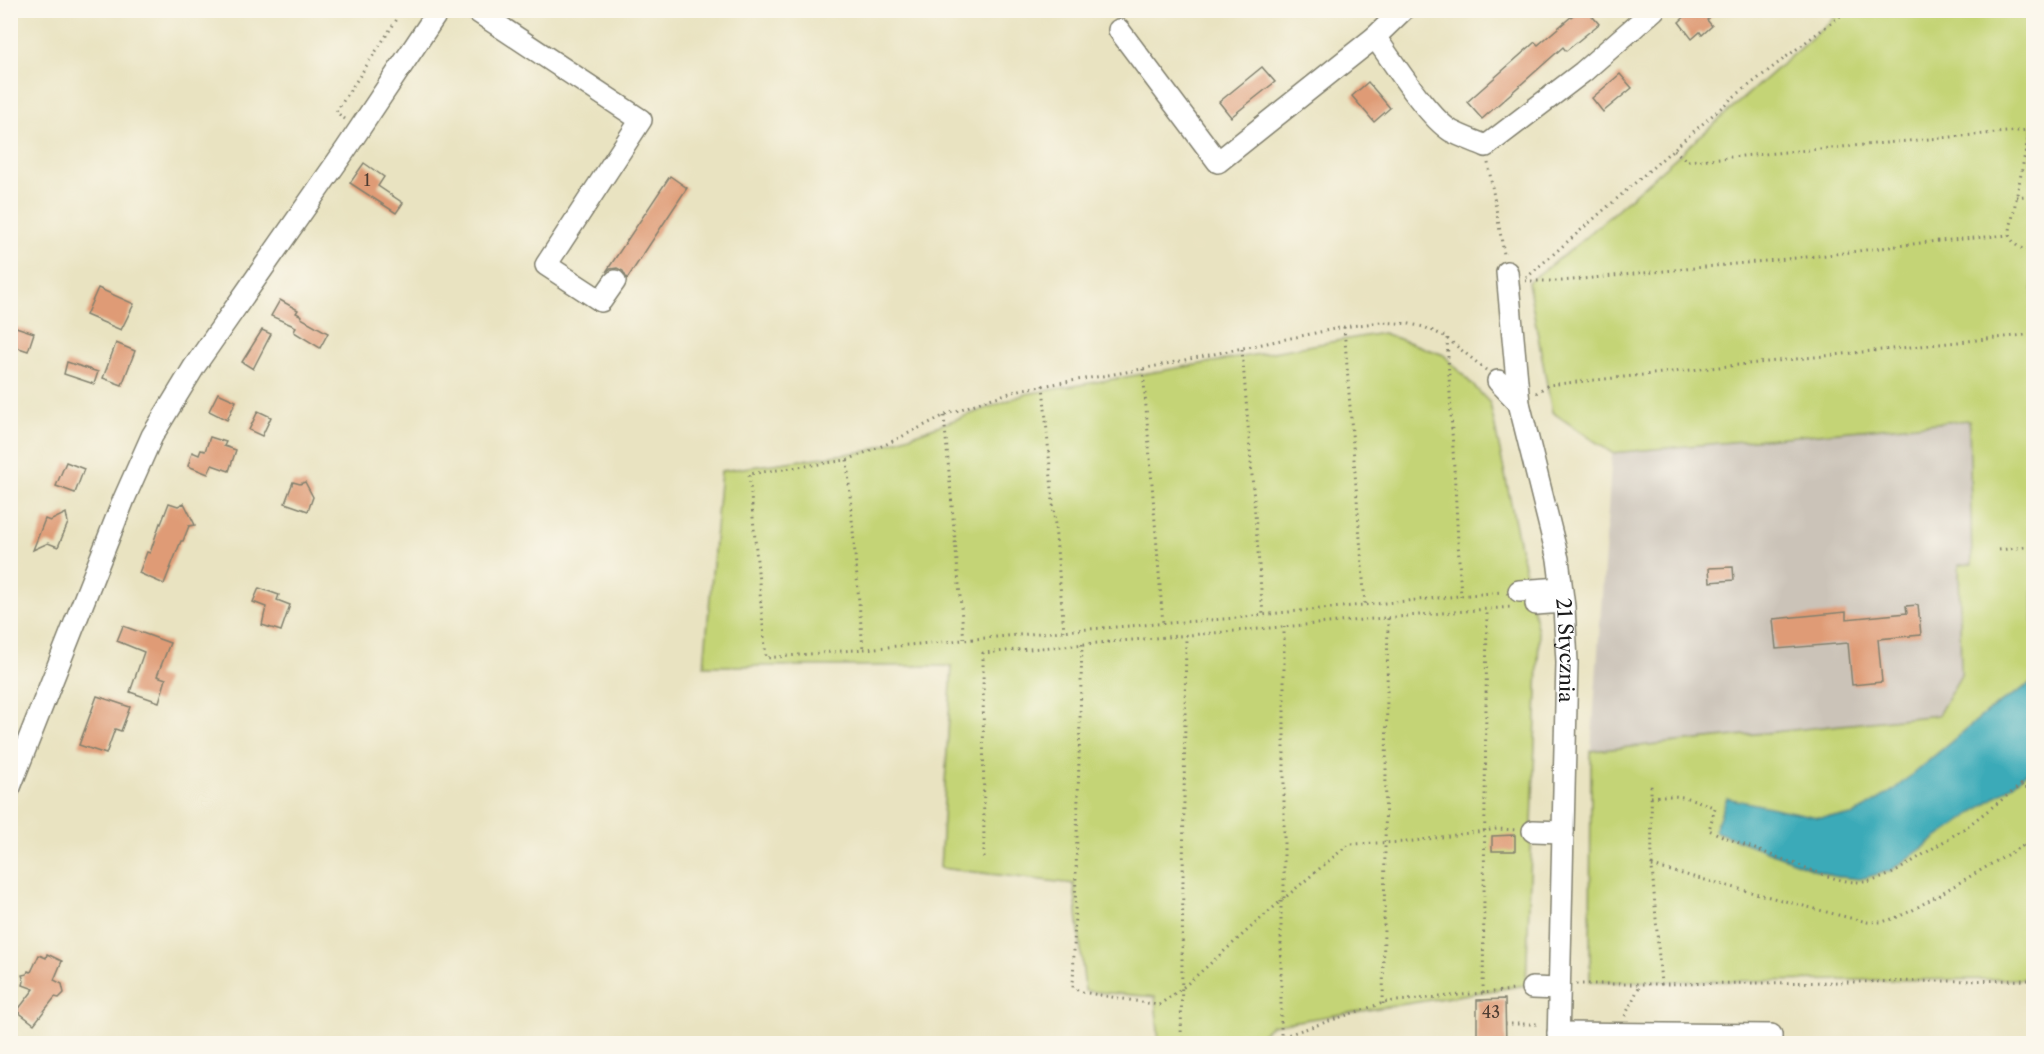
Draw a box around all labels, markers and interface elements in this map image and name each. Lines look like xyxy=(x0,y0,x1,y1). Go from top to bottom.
house number: 1 xyxy=(364,170,371,190)
street label: 21 Stycznia xyxy=(1551,596,1579,703)
house number: 43 xyxy=(1482,1002,1500,1022)

